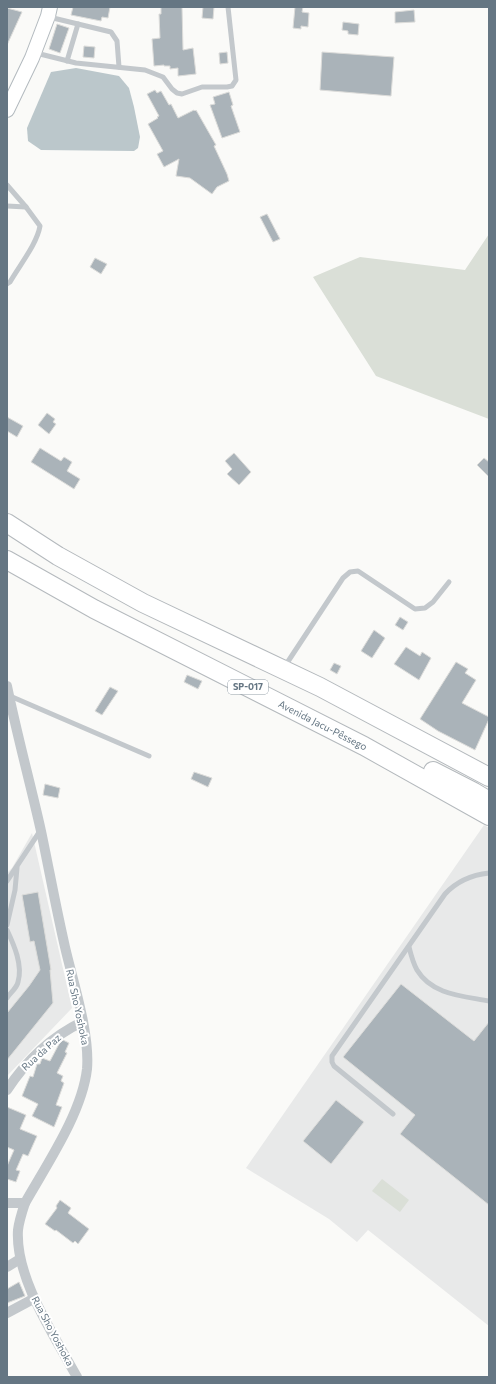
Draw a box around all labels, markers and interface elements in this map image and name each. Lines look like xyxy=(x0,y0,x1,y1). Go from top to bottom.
road number: SP-017 xyxy=(228,680,268,694)
street label: Avenida Jacu-Pêssego xyxy=(277,697,369,753)
street label: Rua Sho Yoshoka xyxy=(64,968,92,1046)
street label: Rua da Paz xyxy=(19,1031,63,1073)
street label: Rua Sho Yoshoka xyxy=(30,1294,76,1368)

